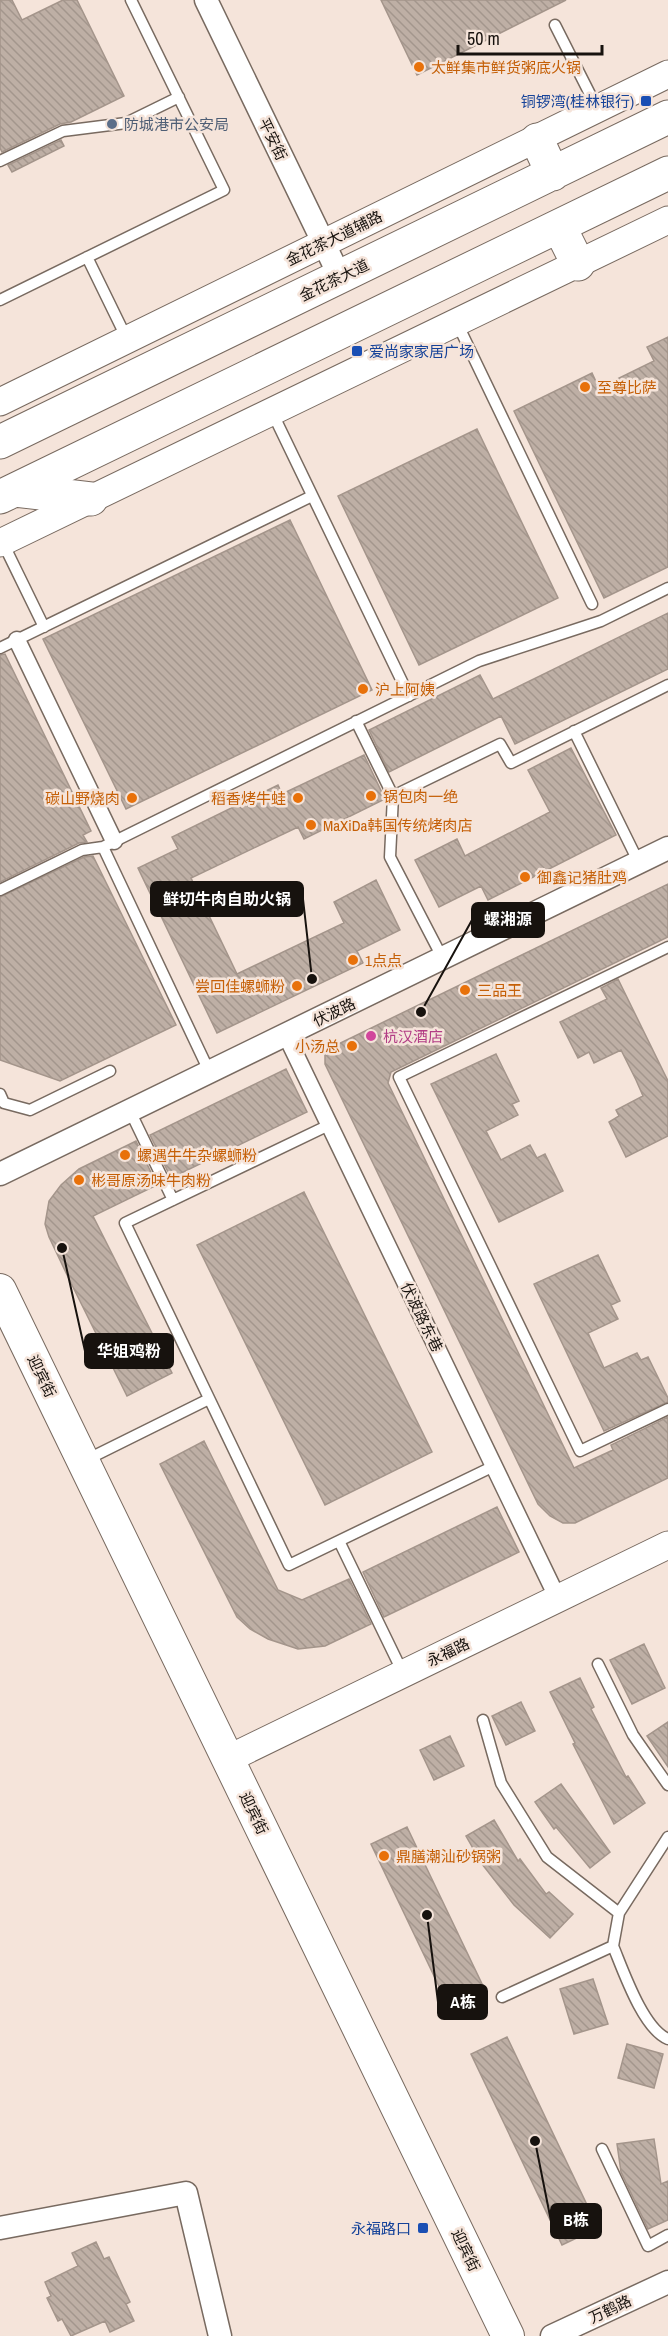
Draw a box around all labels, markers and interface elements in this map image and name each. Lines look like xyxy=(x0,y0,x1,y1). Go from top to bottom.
scale bar xyxy=(458,18,602,56)
text: 50 m xyxy=(467,26,500,51)
place label: 太鲜集市鲜货粥底火锅 xyxy=(431,57,581,78)
marker: 太鲜集市鲜货粥底火锅 xyxy=(412,60,426,74)
place label: 铜锣湾(桂林银行) xyxy=(521,91,634,112)
marker: 铜锣湾(桂林银行) xyxy=(639,94,653,108)
place label: 防城港市公安局 xyxy=(124,114,229,135)
street label: 平安街 xyxy=(254,114,292,164)
marker: 防城港市公安局 xyxy=(105,117,119,131)
street label: 金花茶大道辅路 xyxy=(282,206,386,270)
street label: 金花茶大道 xyxy=(296,254,372,306)
place label: 爱尚家家居广场 xyxy=(369,341,474,362)
marker: 爱尚家家居广场 xyxy=(350,344,364,358)
place label: 至尊比萨 xyxy=(597,377,657,398)
marker: 至尊比萨 xyxy=(578,380,592,394)
place label: 沪上阿姨 xyxy=(375,679,435,700)
marker: 沪上阿姨 xyxy=(356,682,370,696)
place label: 锅包肉一绝 xyxy=(383,786,458,807)
place label: 碳山野烧肉 xyxy=(45,788,120,809)
place label: 稻香烤牛蛙 xyxy=(211,788,286,809)
marker: 锅包肉一绝 xyxy=(364,789,378,803)
marker: 碳山野烧肉 xyxy=(125,791,139,805)
marker: 稻香烤牛蛙 xyxy=(291,791,305,805)
place label: MaXiDa韩国传统烤肉店 xyxy=(323,815,472,836)
marker: MaXiDa韩国传统烤肉店 xyxy=(304,818,318,832)
place label: 御鑫记猪肚鸡 xyxy=(537,867,627,888)
marker: 御鑫记猪肚鸡 xyxy=(518,870,532,884)
callout: 鲜切牛肉自助火锅 xyxy=(151,882,303,916)
text: 鲜切牛肉自助火锅 xyxy=(163,888,291,910)
callout: 螺湘源 xyxy=(472,903,544,937)
text: 螺湘源 xyxy=(484,908,532,930)
place label: 1点点 xyxy=(365,950,402,971)
marker: 1点点 xyxy=(346,953,360,967)
place label: 尝回佳螺蛳粉 xyxy=(195,976,285,997)
marker: 尝回佳螺蛳粉 xyxy=(290,979,304,993)
place label: 三品王 xyxy=(477,980,522,1001)
marker: 三品王 xyxy=(458,983,472,997)
street label: 伏波路 xyxy=(309,993,359,1031)
place label: 杭汉酒店 xyxy=(383,1026,443,1047)
marker: 杭汉酒店 xyxy=(364,1029,378,1043)
place label: 小汤总 xyxy=(295,1036,340,1057)
marker: 小汤总 xyxy=(345,1039,359,1053)
place label: 螺遇牛牛杂螺蛳粉 xyxy=(137,1145,257,1166)
marker: 螺遇牛牛杂螺蛳粉 xyxy=(118,1148,132,1162)
place label: 彬哥原汤味牛肉粉 xyxy=(91,1170,211,1191)
marker: 彬哥原汤味牛肉粉 xyxy=(72,1173,86,1187)
street label: 伏波路东巷 xyxy=(396,1279,448,1355)
callout: 华姐鸡粉 xyxy=(85,1334,173,1368)
text: 华姐鸡粉 xyxy=(97,1340,161,1362)
street label: 迎宾街 xyxy=(23,1351,61,1401)
street label: 永福路 xyxy=(423,1633,473,1671)
street label: 迎宾街 xyxy=(235,1788,273,1838)
place label: 鼎膳潮汕砂锅粥 xyxy=(396,1846,501,1867)
marker: 鼎膳潮汕砂锅粥 xyxy=(377,1849,391,1863)
callout: A栋 xyxy=(438,1985,487,2019)
text: A栋 xyxy=(450,1991,476,2013)
callout: B栋 xyxy=(551,2204,601,2238)
text: B栋 xyxy=(563,2209,589,2231)
place label: 永福路口 xyxy=(351,2218,411,2239)
marker: 永福路口 xyxy=(416,2221,430,2235)
street label: 迎宾街 xyxy=(447,2225,485,2275)
street label: 万鹤路 xyxy=(585,2290,635,2328)

